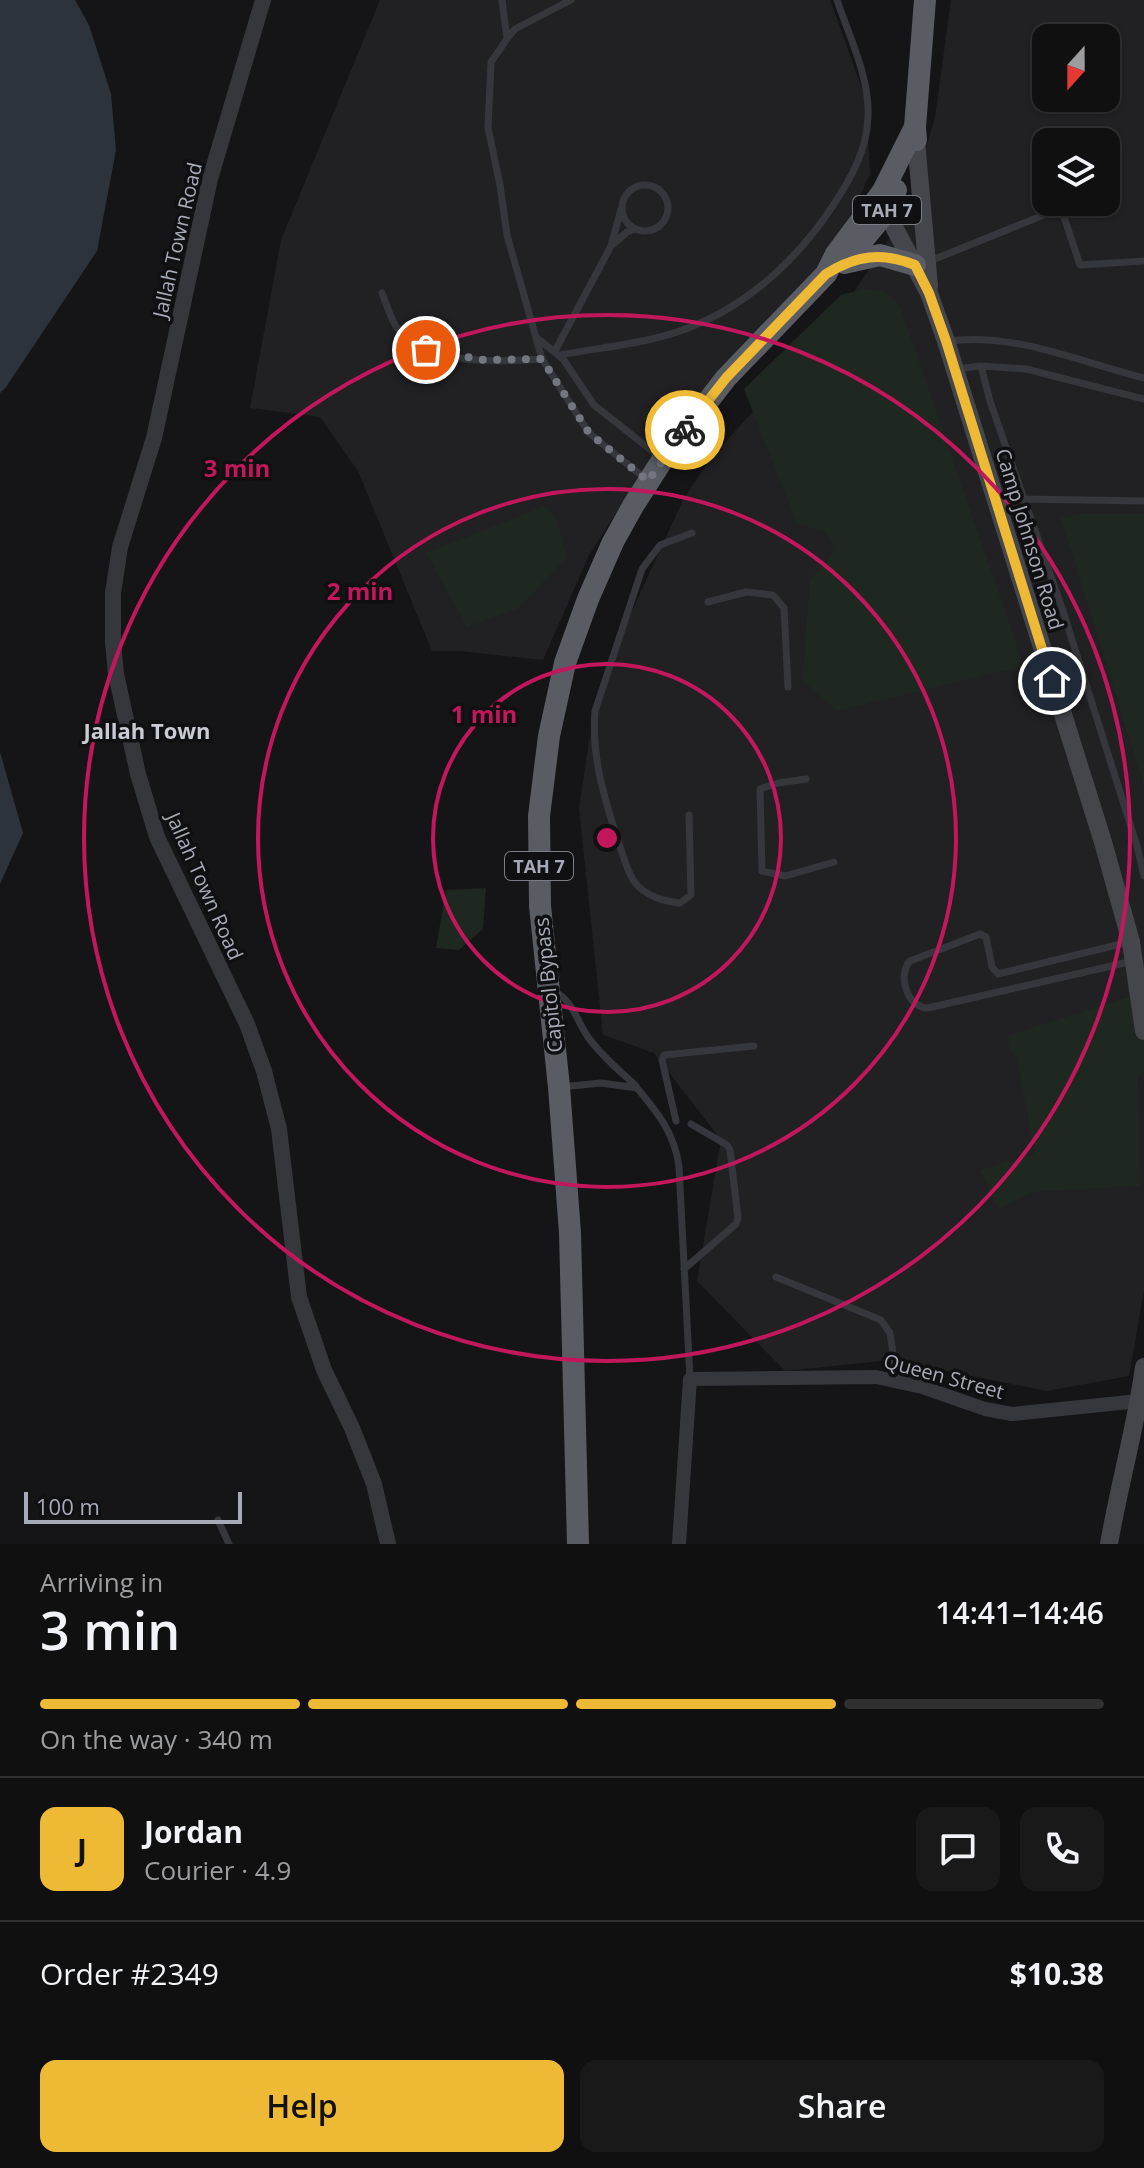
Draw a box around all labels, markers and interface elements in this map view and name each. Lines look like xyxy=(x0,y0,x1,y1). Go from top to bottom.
north arrow xyxy=(1032,24,1120,112)
map controls xyxy=(1032,24,1120,216)
button: layers xyxy=(1032,128,1120,216)
street label: Jallah Town Road xyxy=(146,160,208,322)
road number: TAH 7 xyxy=(853,196,921,224)
pin xyxy=(392,316,460,384)
icon: bag xyxy=(404,328,448,372)
courier xyxy=(645,390,725,470)
icon: bike xyxy=(663,408,707,452)
street label: Camp Johnson Road xyxy=(990,445,1070,633)
text: 3 min xyxy=(204,451,270,484)
text: 2 min xyxy=(327,574,393,607)
pin xyxy=(1018,647,1086,715)
icon: home xyxy=(1030,659,1074,703)
text: 1 min xyxy=(451,697,517,730)
district label: Jallah Town xyxy=(81,715,211,745)
street label: Jallah Town Road xyxy=(160,806,250,964)
centre of rings xyxy=(593,824,621,852)
road number: TAH 7 xyxy=(505,852,573,880)
street label: Capitol Bypass xyxy=(527,916,569,1054)
street label: Queen Street xyxy=(881,1347,1007,1405)
scale bar xyxy=(24,1488,242,1524)
text: 100 m xyxy=(36,1491,100,1521)
text: Arriving in xyxy=(40,1564,163,1600)
text: 14:41–14:46 xyxy=(935,1592,1104,1633)
text: 3 min xyxy=(40,1594,180,1665)
text: On the way · 340 m xyxy=(40,1721,273,1757)
button: chat xyxy=(916,1807,1000,1891)
button: phone xyxy=(1020,1807,1104,1891)
text: Jordan xyxy=(144,1811,243,1852)
text: J xyxy=(77,1829,87,1870)
text: Courier · 4.9 xyxy=(144,1852,291,1888)
text: Order #2349 xyxy=(40,1953,219,1994)
text: $10.38 xyxy=(1010,1953,1104,1994)
button: Help xyxy=(40,2060,564,2152)
button: Share xyxy=(580,2060,1104,2152)

